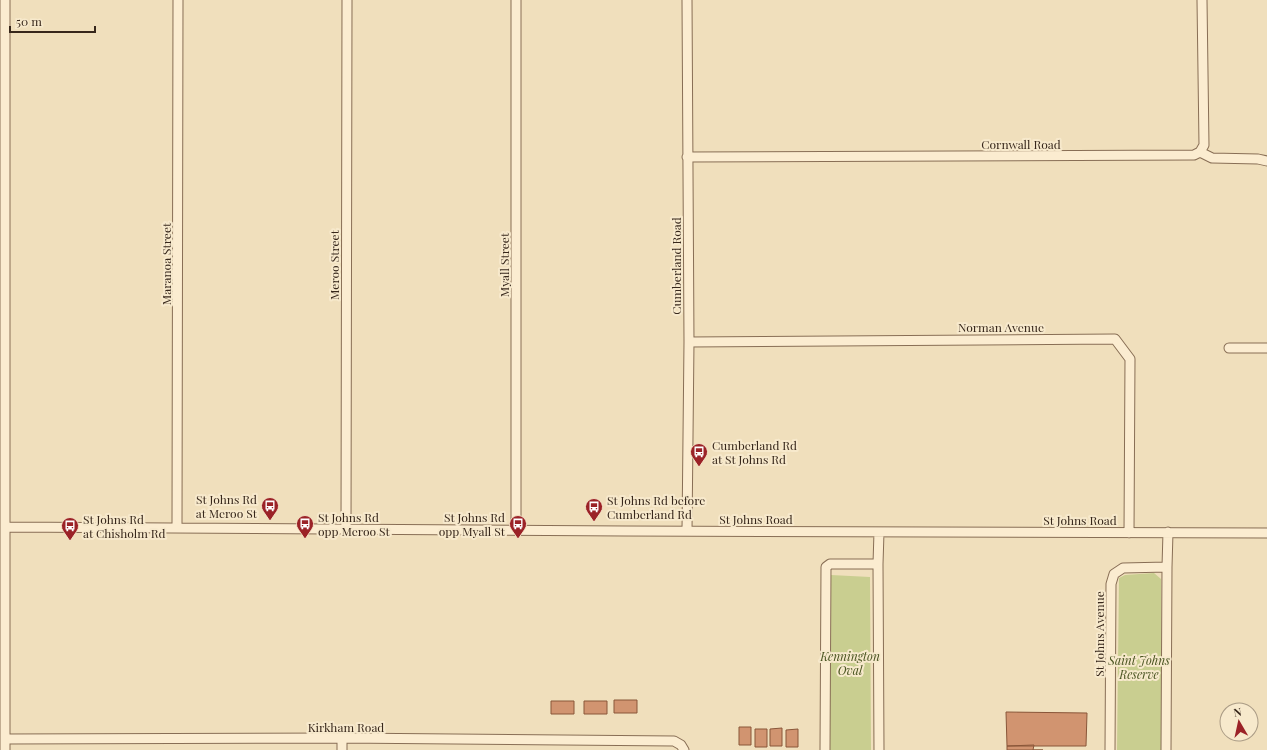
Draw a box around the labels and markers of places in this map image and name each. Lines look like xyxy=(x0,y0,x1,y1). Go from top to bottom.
place label: Cumberland Rd at St Johns Rd xyxy=(712,437,797,467)
bus stop icon: Cumberland Rd at St Johns Rd xyxy=(689,442,709,467)
place label: St Johns Rd at Meroo St xyxy=(196,491,258,521)
place label: St Johns Rd before Cumberland Rd xyxy=(607,492,705,522)
bus stop icon: St Johns Rd at Meroo St xyxy=(260,496,280,521)
bus stop icon: St Johns Rd before Cumberland Rd xyxy=(584,497,604,522)
place label: St Johns Rd opp Meroo St xyxy=(318,509,391,539)
place label: St Johns Rd opp Myall St xyxy=(439,509,506,539)
place label: St Johns Rd at Chisholm Rd xyxy=(83,511,166,541)
bus stop icon: St Johns Rd opp Meroo St xyxy=(295,514,315,539)
bus stop icon: St Johns Rd opp Myall St xyxy=(508,514,528,539)
bus stop icon: St Johns Rd at Chisholm Rd xyxy=(60,516,80,541)

